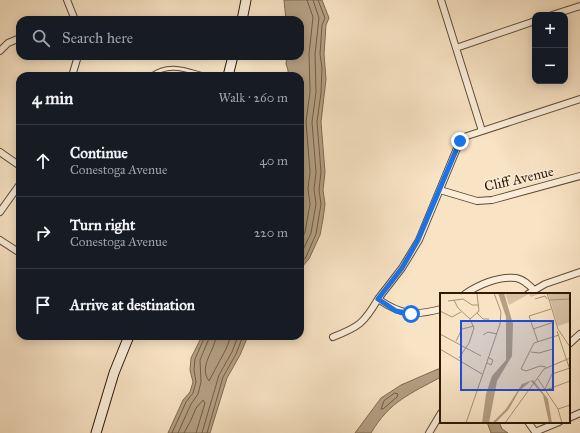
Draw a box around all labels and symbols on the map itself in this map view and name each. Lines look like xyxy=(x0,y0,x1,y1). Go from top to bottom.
route end xyxy=(451,132,469,150)
street label: Cliff Avenue xyxy=(483,163,555,195)
inset map xyxy=(440,293,570,423)
route start xyxy=(402,305,420,323)

